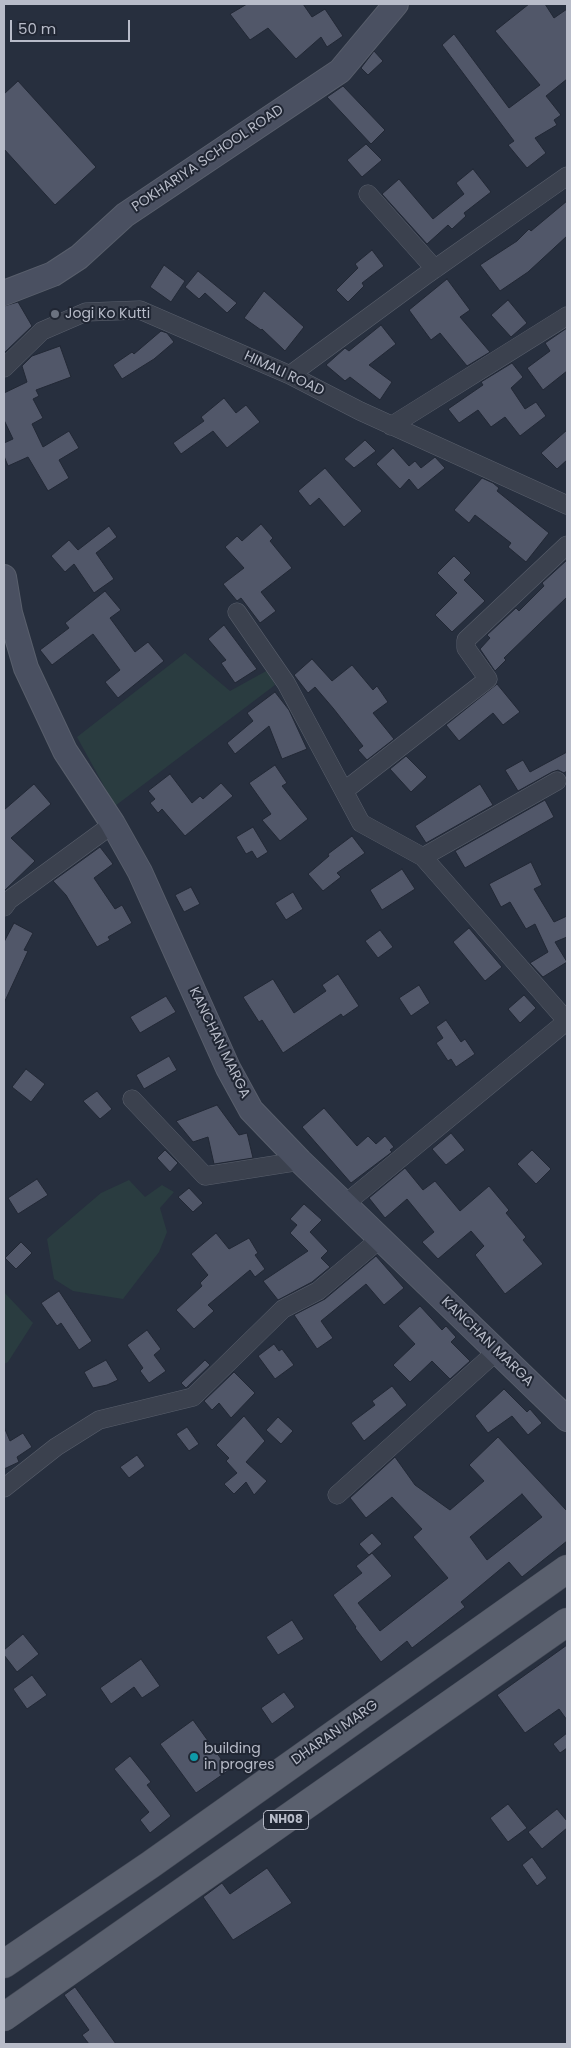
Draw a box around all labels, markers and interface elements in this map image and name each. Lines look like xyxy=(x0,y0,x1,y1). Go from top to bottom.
scale bar xyxy=(12,10,132,42)
text: 50 m xyxy=(18,18,56,39)
street label: POKHARIYA SCHOOL ROAD xyxy=(129,102,287,216)
place label: Jogi Ko Kutti xyxy=(65,306,150,322)
marker: Jogi Ko Kutti xyxy=(49,308,61,320)
street label: HIMALI ROAD xyxy=(241,348,327,400)
street label: KANCHAN MARGA xyxy=(185,985,253,1101)
street label: KANCHAN MARGA xyxy=(437,1294,537,1390)
street label: DHARAN MARG xyxy=(289,1697,381,1769)
place label: building in progres xyxy=(204,1741,274,1774)
marker: building in progres xyxy=(188,1751,200,1763)
road number: NH08 xyxy=(264,1810,308,1830)

